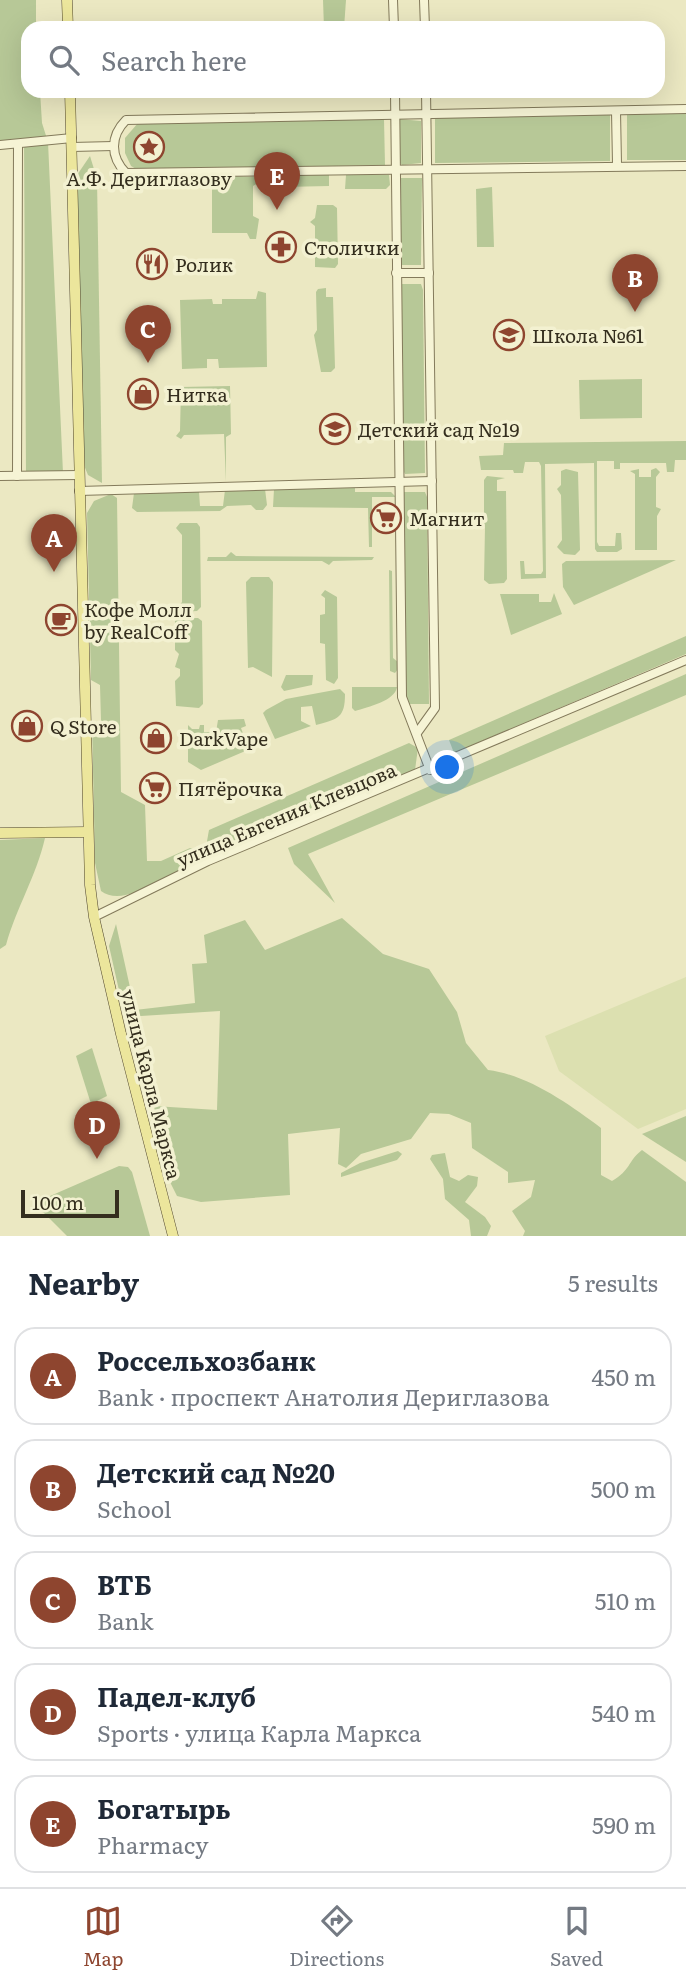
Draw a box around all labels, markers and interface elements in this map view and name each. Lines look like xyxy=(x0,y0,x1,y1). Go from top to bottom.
search box xyxy=(21,21,665,98)
text: Search here xyxy=(101,40,247,79)
icon: search xyxy=(45,41,83,79)
place icon: А.Ф. Дериглазову xyxy=(132,130,166,164)
pin: E xyxy=(254,152,300,210)
place label: А.Ф. Дериглазову xyxy=(66,164,232,192)
pharmacy icon: Столички xyxy=(264,230,298,264)
place label: Столички xyxy=(304,233,400,261)
restaurant icon: Ролик xyxy=(135,247,169,281)
place label: Ролик xyxy=(175,250,234,278)
pin: B xyxy=(612,254,658,312)
pin: C xyxy=(125,305,171,363)
school or university icon: Школа №61 xyxy=(492,318,526,352)
place label: Школа №61 xyxy=(532,321,644,349)
shop icon: Нитка xyxy=(126,377,160,411)
place label: Нитка xyxy=(166,380,228,408)
school or university icon: Детский сад №19 xyxy=(318,412,352,446)
place label: Детский сад №19 xyxy=(358,415,519,443)
supermarket icon: Магнит xyxy=(369,501,403,535)
place label: Магнит xyxy=(409,504,485,532)
pin: A xyxy=(31,514,77,572)
place label: Кофе Молл by RealCoff xyxy=(84,595,192,645)
cafe icon: Кофе Молл by RealCoff xyxy=(44,603,78,637)
shop icon: Q Store xyxy=(10,709,44,743)
place label: Q Store xyxy=(50,712,117,740)
shop icon: DarkVape xyxy=(139,721,173,755)
place label: DarkVape xyxy=(179,724,268,752)
your location xyxy=(430,750,464,784)
street label: улица Евгения Клевцова xyxy=(172,755,401,873)
supermarket icon: Пятёрочка xyxy=(138,771,172,805)
place label: Пятёрочка xyxy=(178,774,283,802)
street label: улица Карла Маркса xyxy=(115,986,189,1183)
pin: D xyxy=(74,1101,120,1159)
scale bar xyxy=(21,1187,119,1219)
text: 100 m xyxy=(32,1188,84,1216)
text: Nearby xyxy=(28,1260,139,1304)
text: 5 results xyxy=(568,1265,658,1299)
text: Россельхозбанк xyxy=(97,1340,316,1379)
text: A xyxy=(44,1359,62,1393)
text: 450 m xyxy=(591,1359,656,1393)
text: Bank · проспект Анатолия Дериглазова xyxy=(97,1379,549,1413)
text: Детский сад №20 xyxy=(97,1452,335,1491)
text: B xyxy=(45,1471,61,1505)
text: 500 m xyxy=(591,1471,656,1505)
text: School xyxy=(97,1491,171,1525)
text: ВТБ xyxy=(97,1564,152,1603)
text: C xyxy=(45,1583,61,1617)
text: 510 m xyxy=(595,1583,656,1617)
text: Bank xyxy=(97,1603,154,1637)
text: Падел-клуб xyxy=(97,1676,256,1715)
text: D xyxy=(44,1695,62,1729)
text: 540 m xyxy=(591,1695,656,1729)
text: Sports · улица Карла Маркса xyxy=(97,1715,421,1749)
text: Богатырь xyxy=(97,1788,231,1827)
text: E xyxy=(45,1807,61,1841)
text: 590 m xyxy=(592,1807,656,1841)
text: Pharmacy xyxy=(97,1827,208,1861)
tab: Map xyxy=(83,1902,123,1972)
tab: Directions xyxy=(289,1902,384,1972)
tab: Saved xyxy=(550,1902,603,1972)

